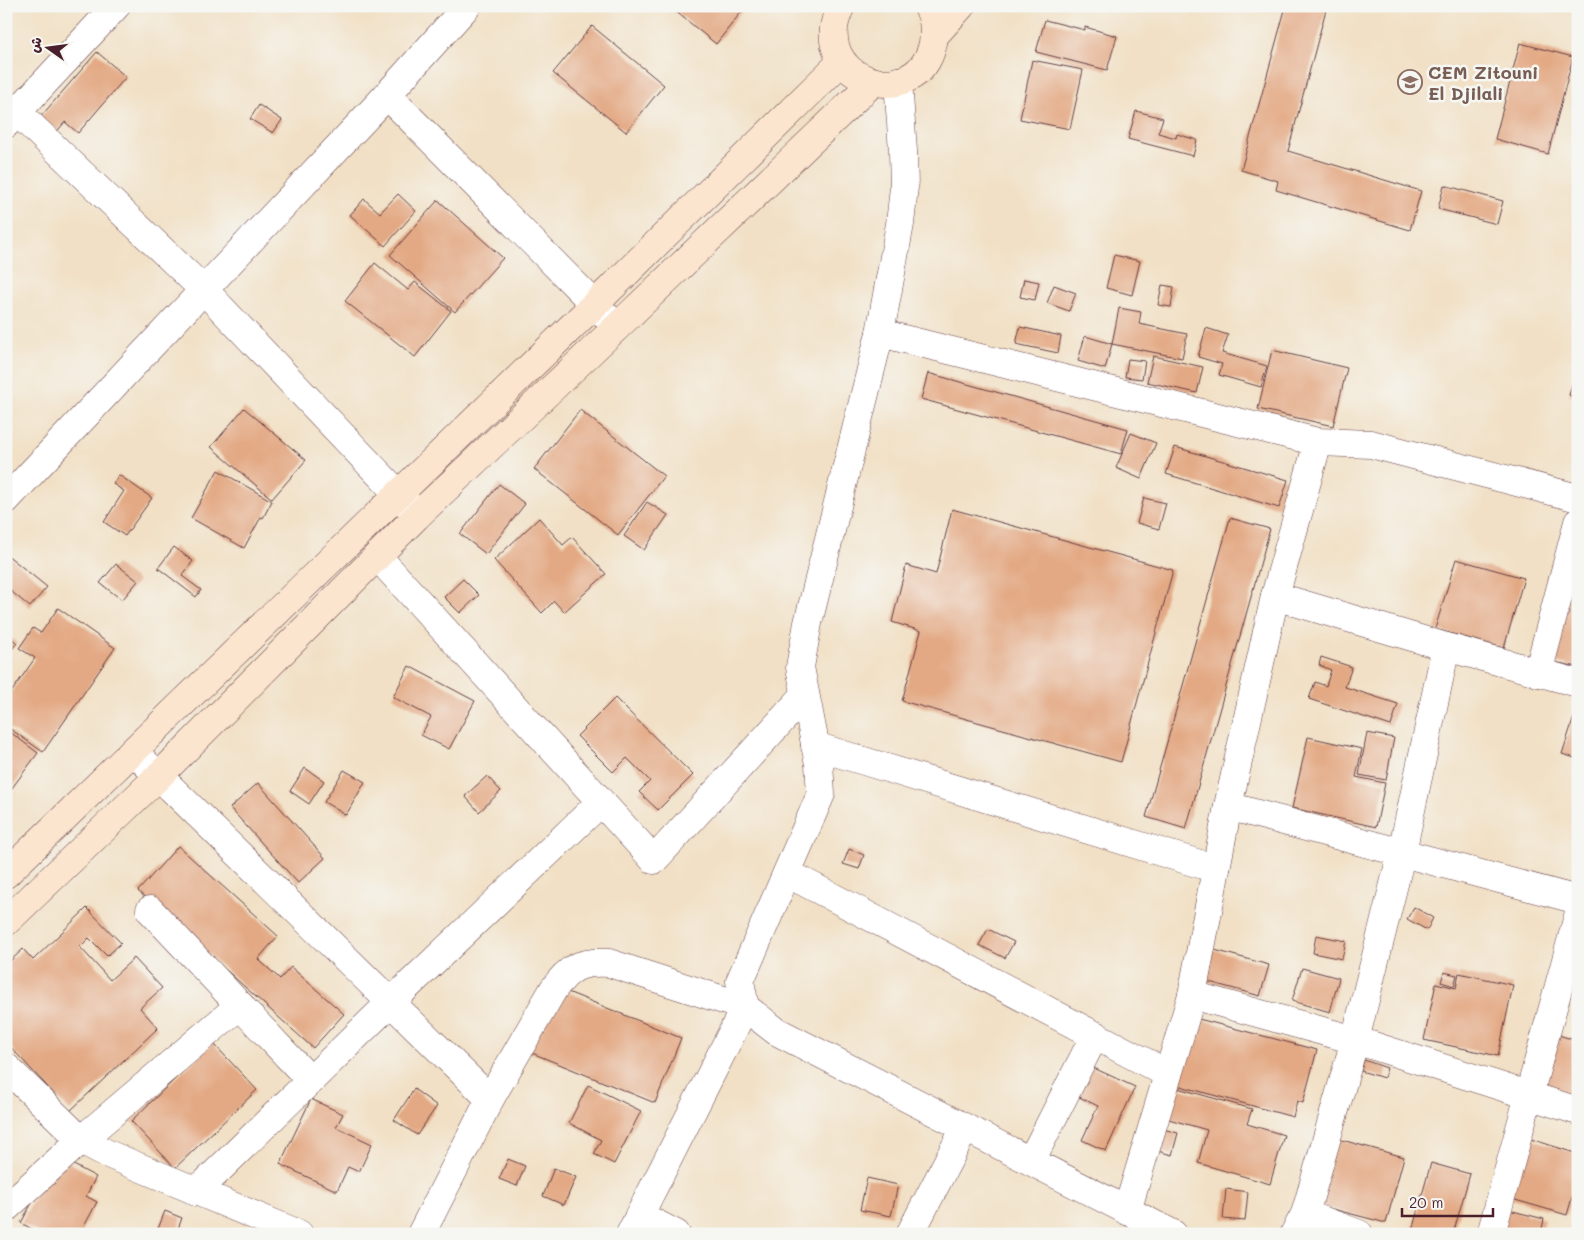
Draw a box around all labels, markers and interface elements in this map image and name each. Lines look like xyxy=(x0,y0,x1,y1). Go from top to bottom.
north arrow xyxy=(22,22,72,72)
text: ش xyxy=(24,35,46,55)
place label: CEM Zitouni El Djilali xyxy=(1428,60,1538,105)
school or university icon: CEM Zitouni El Djilali xyxy=(1397,69,1423,95)
scale bar xyxy=(1402,1185,1493,1217)
text: 20 m xyxy=(1409,1192,1443,1212)

